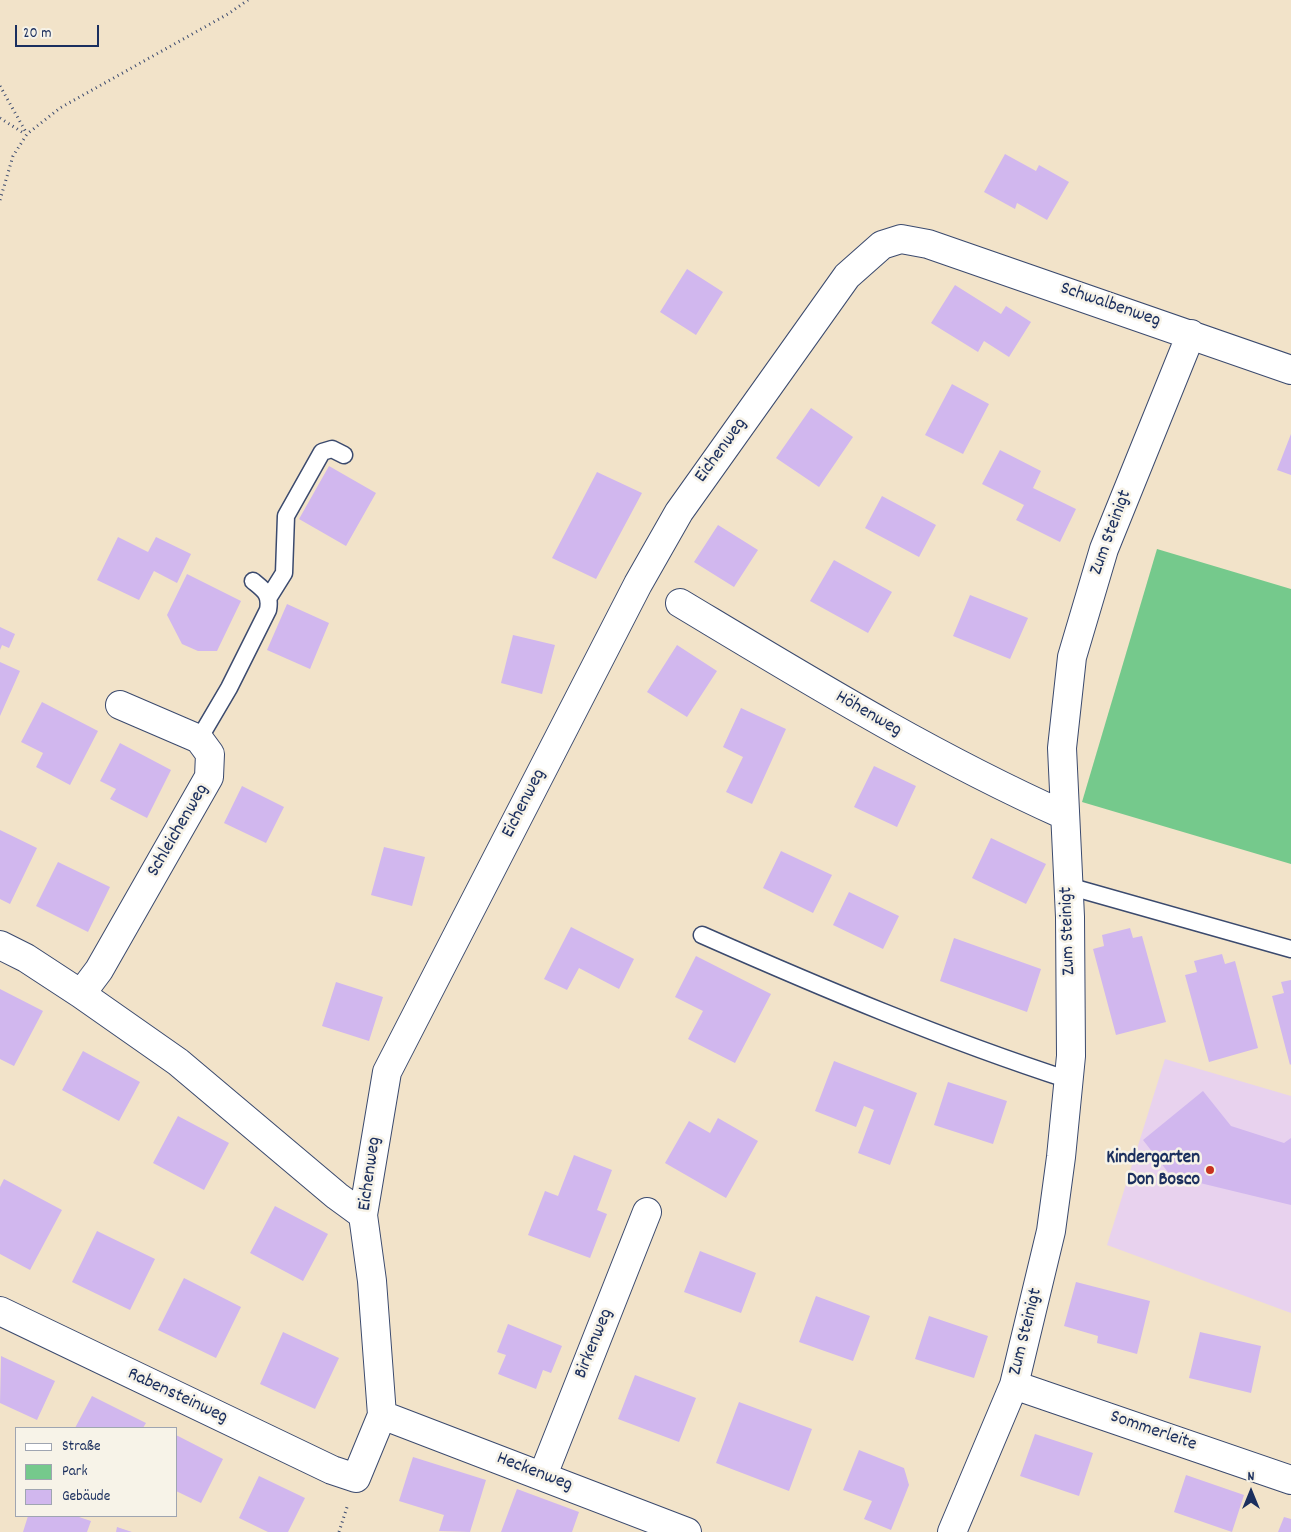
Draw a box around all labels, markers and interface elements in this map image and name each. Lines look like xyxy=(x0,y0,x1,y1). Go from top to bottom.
scale bar xyxy=(18,15,101,47)
text: 20 m xyxy=(23,23,51,45)
street label: Schwalbenweg xyxy=(1057,278,1163,334)
street label: Eichenweg xyxy=(691,414,753,488)
street label: Zum Steinigt xyxy=(1086,487,1138,579)
street label: Höhenweg xyxy=(831,687,905,743)
street label: Eichenweg xyxy=(498,766,552,842)
street label: Schleichenweg xyxy=(143,780,215,882)
street label: Zum Steinigt xyxy=(1056,886,1082,976)
street label: Eichenweg xyxy=(355,1136,387,1212)
place label: Kindergarten Don Bosco xyxy=(1106,1148,1200,1192)
marker: Kindergarten Don Bosco xyxy=(1204,1164,1216,1176)
street label: Zum Steinigt xyxy=(1005,1286,1049,1378)
street label: Birkenweg xyxy=(571,1306,619,1382)
street label: Rabensteinweg xyxy=(123,1364,231,1430)
street label: Sommerleite xyxy=(1107,1407,1199,1457)
legend xyxy=(15,1427,178,1517)
text: Straße xyxy=(62,1436,100,1458)
street label: Heckenweg xyxy=(493,1448,575,1498)
text: Park xyxy=(62,1461,88,1483)
north arrow xyxy=(1226,1467,1276,1517)
text: N xyxy=(1248,1467,1254,1487)
text: Gebäude xyxy=(62,1486,110,1508)

